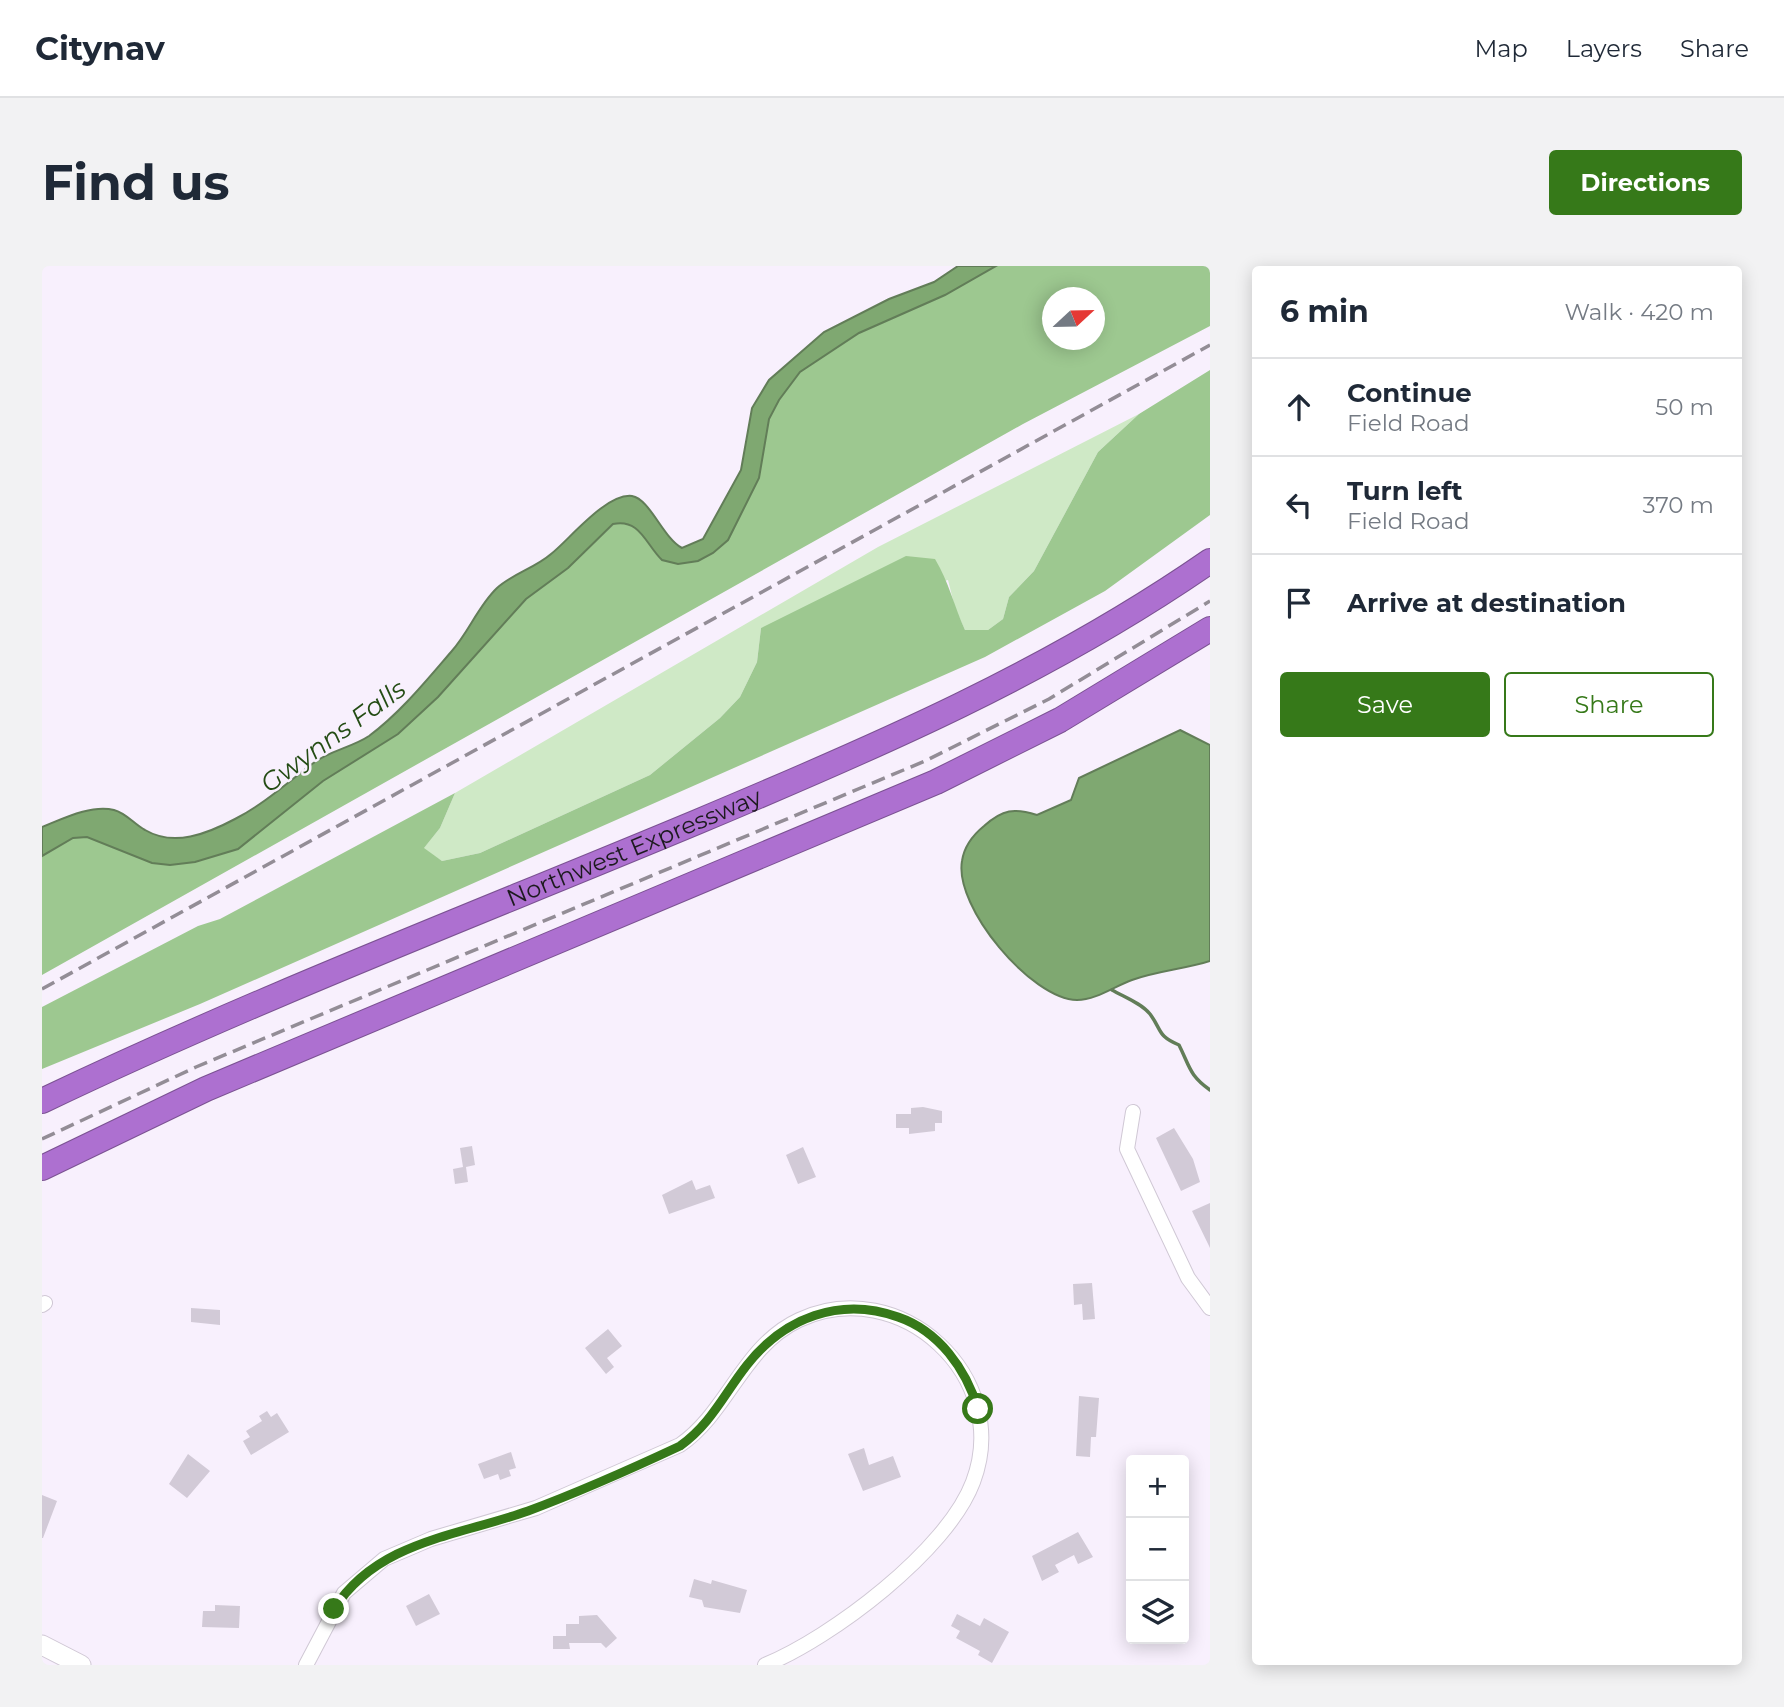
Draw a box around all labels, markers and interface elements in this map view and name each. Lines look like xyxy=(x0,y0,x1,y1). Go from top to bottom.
text: Citynav xyxy=(35,28,165,68)
text: Map xyxy=(1474,34,1528,63)
text: Layers xyxy=(1566,34,1642,63)
text: Share xyxy=(1680,34,1749,63)
button: Directions xyxy=(1549,150,1742,215)
text: Find us xyxy=(42,153,230,212)
north arrow xyxy=(1042,287,1105,350)
text: 6 min xyxy=(1280,293,1369,330)
text: Walk · 420 m xyxy=(1565,298,1714,326)
text: Continue xyxy=(1347,377,1472,409)
icon: ahead xyxy=(1280,388,1318,426)
text: 50 m xyxy=(1655,393,1714,421)
text: Field Road xyxy=(1347,409,1470,437)
text: Turn left xyxy=(1347,475,1463,507)
icon: left xyxy=(1280,486,1318,524)
text: 370 m xyxy=(1643,491,1714,519)
text: Field Road xyxy=(1347,507,1470,535)
icon: arrive xyxy=(1280,584,1318,622)
text: Arrive at destination xyxy=(1347,587,1626,619)
water label: Gwynns Falls xyxy=(254,672,412,799)
button: Save xyxy=(1280,672,1490,737)
button: Share xyxy=(1504,672,1714,737)
street label: Northwest Expressway xyxy=(502,782,765,913)
route start xyxy=(962,1393,993,1424)
map controls xyxy=(1126,1455,1189,1644)
button: + xyxy=(1126,1455,1189,1518)
button: − xyxy=(1126,1518,1189,1581)
button: layers xyxy=(1126,1581,1189,1644)
route end xyxy=(318,1593,349,1624)

